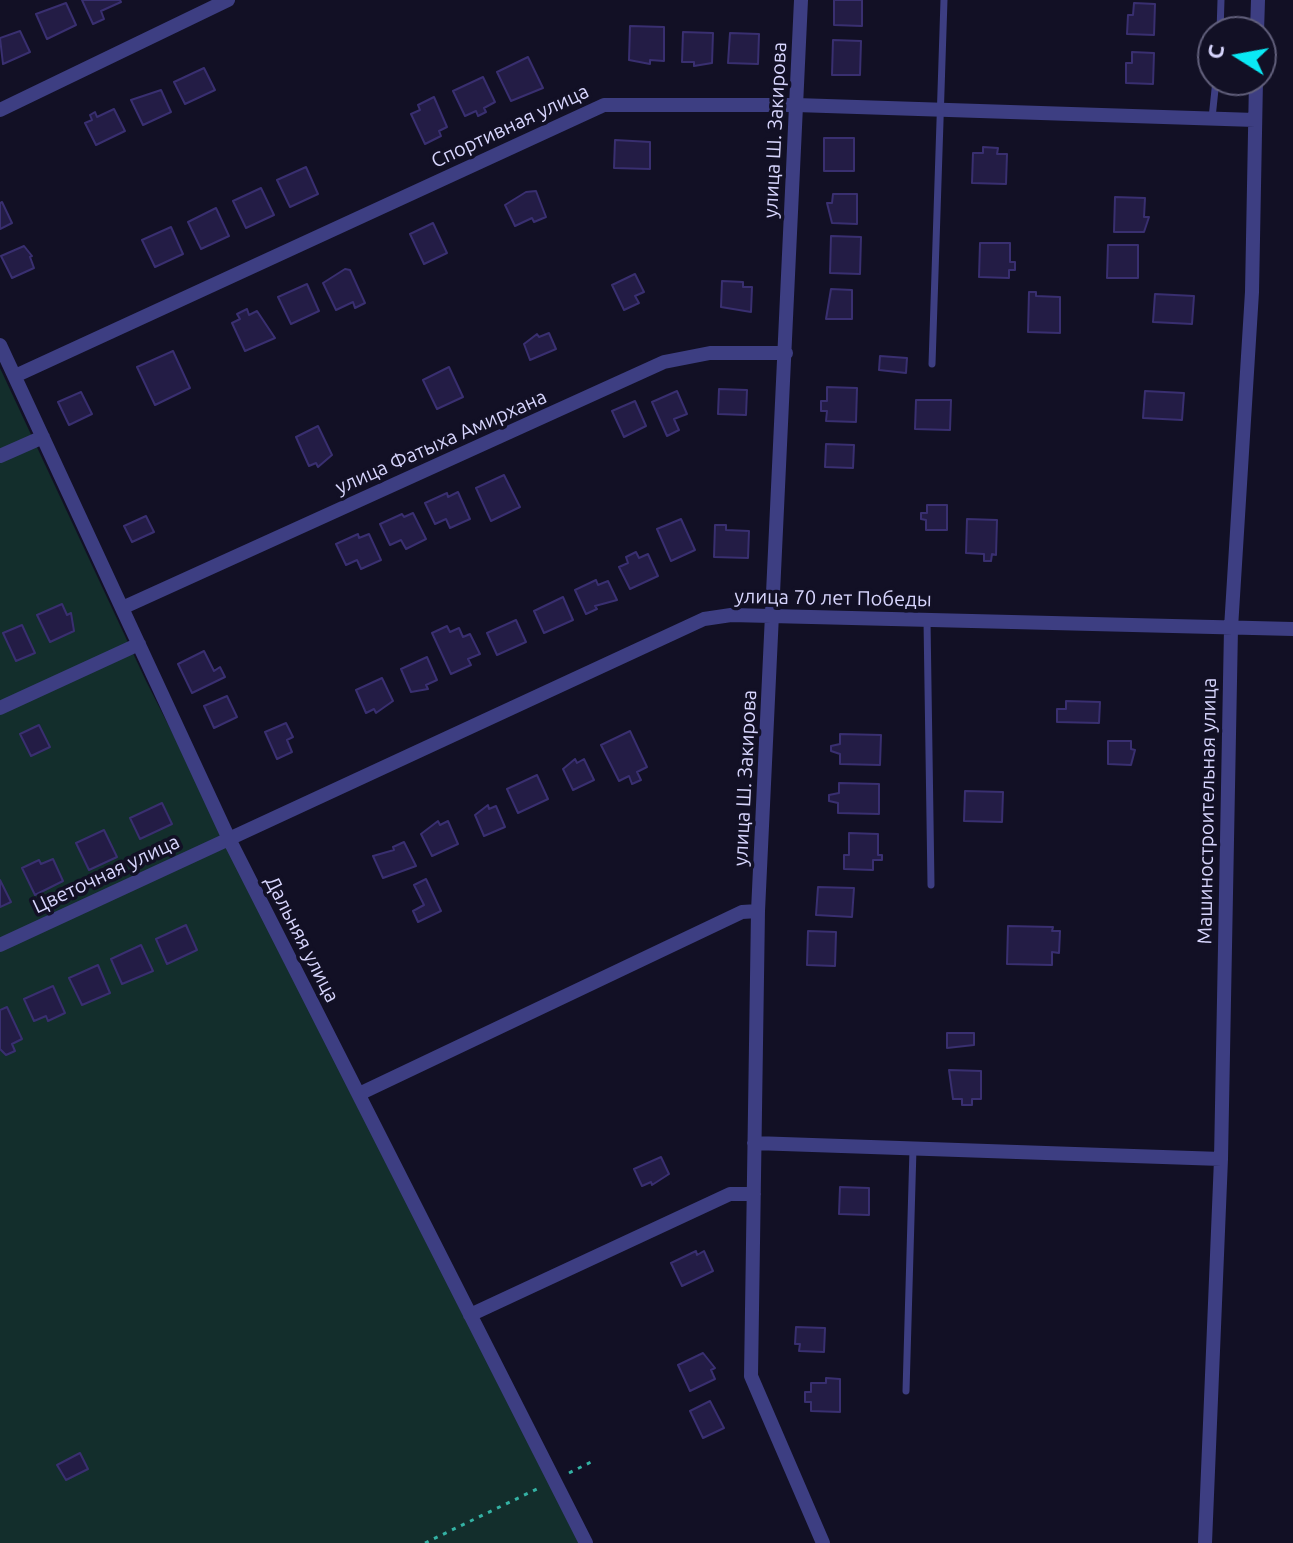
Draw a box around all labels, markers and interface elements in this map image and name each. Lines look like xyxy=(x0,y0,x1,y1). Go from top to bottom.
north arrow xyxy=(1197,16,1277,96)
street label: улица Ш. Закирова xyxy=(758,41,792,219)
text: С xyxy=(1201,42,1229,61)
street label: Спортивная улица xyxy=(427,79,593,173)
street label: улица Фатыха Амирхана xyxy=(332,385,550,499)
street label: улица 70 лет Победы xyxy=(734,584,932,612)
street label: Машиностроительная улица xyxy=(1193,677,1221,945)
street label: улица Ш. Закирова xyxy=(728,689,762,867)
street label: Цветочная улица xyxy=(29,829,183,919)
street label: Дальняя улица xyxy=(260,872,344,1006)

